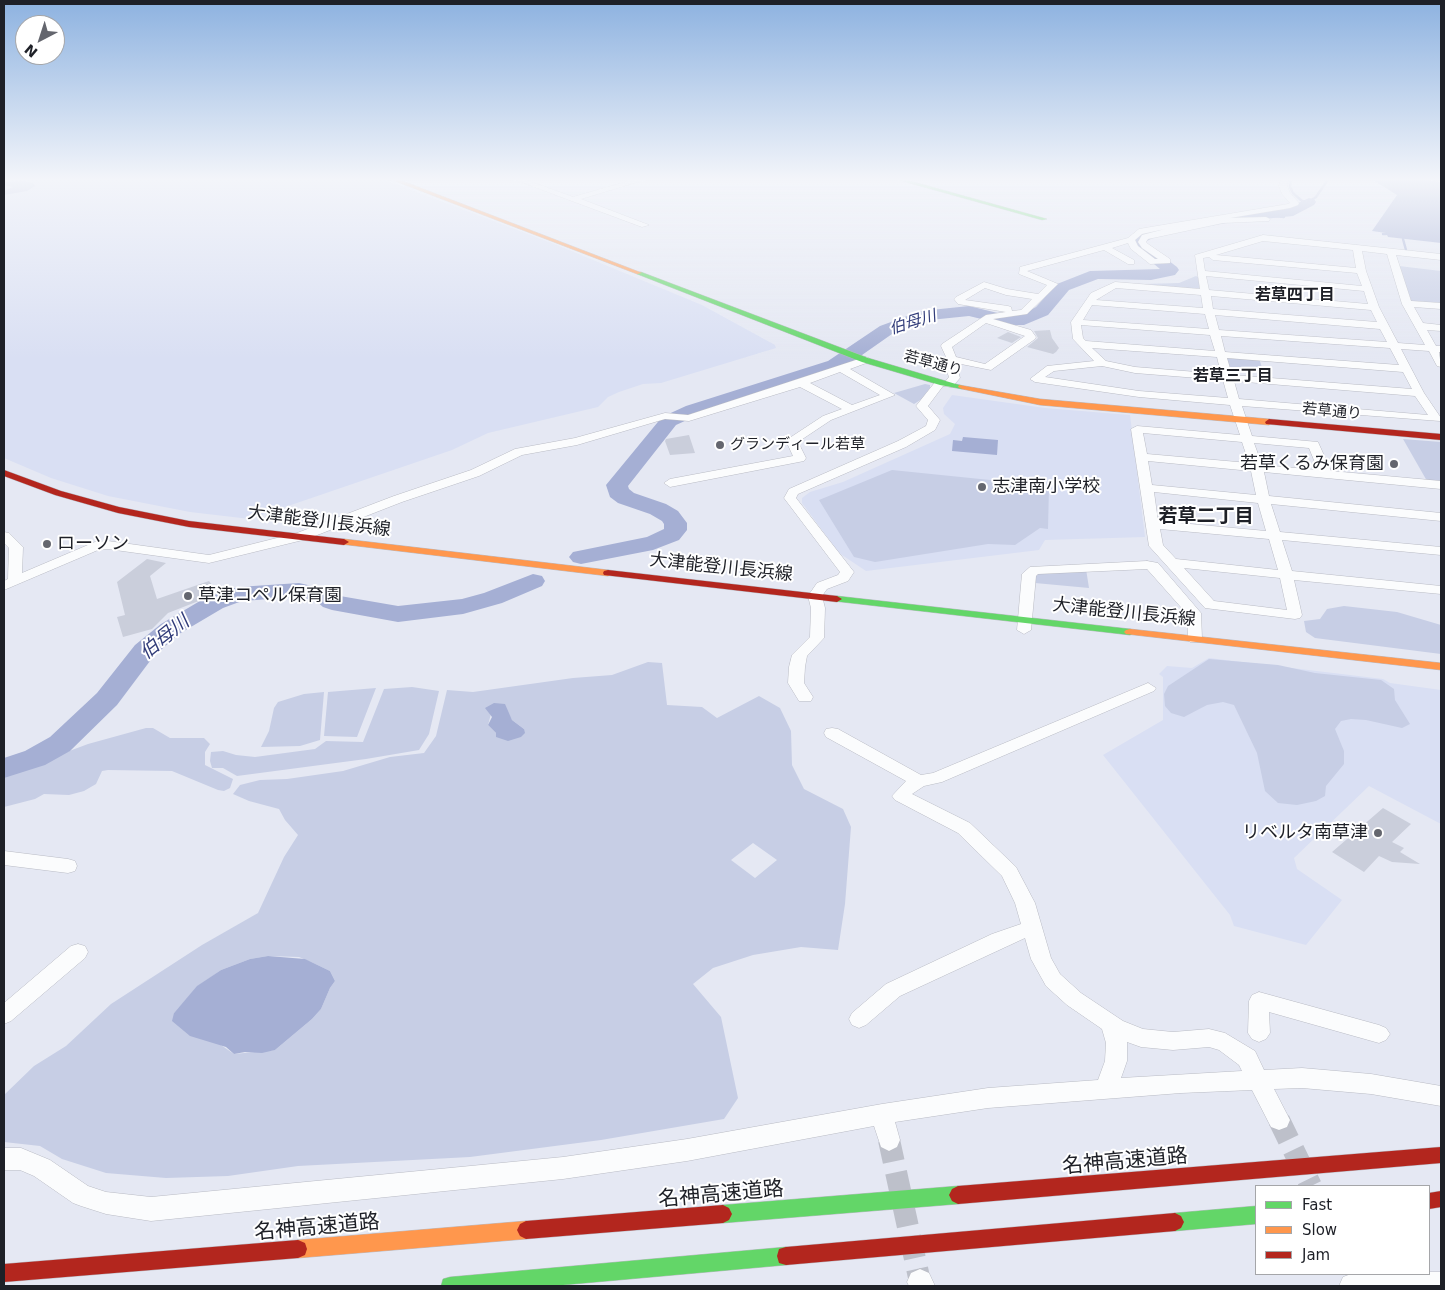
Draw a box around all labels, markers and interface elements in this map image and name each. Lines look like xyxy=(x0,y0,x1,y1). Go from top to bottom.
north arrow xyxy=(15,15,65,65)
text: N xyxy=(21,41,41,61)
district label: 若草四丁目 xyxy=(1255,286,1335,306)
water label: 伯母川 xyxy=(887,307,939,339)
street label: 若草通り xyxy=(902,348,964,380)
district label: 若草三丁目 xyxy=(1193,367,1273,387)
street label: 若草通り xyxy=(1301,400,1363,424)
place label: グランディール若草 xyxy=(730,436,865,454)
marker: グランディール若草 xyxy=(714,439,726,451)
place label: 若草くるみ保育園 xyxy=(1240,453,1384,475)
marker: 若草くるみ保育園 xyxy=(1388,458,1400,470)
place label: 志津南小学校 xyxy=(992,476,1100,498)
marker: 志津南小学校 xyxy=(976,481,988,493)
street label: 大津能登川長浜線 xyxy=(246,503,392,541)
district label: 若草二丁目 xyxy=(1159,506,1253,528)
place label: ローソン xyxy=(57,533,129,555)
marker: ローソン xyxy=(41,538,53,550)
street label: 大津能登川長浜線 xyxy=(648,550,794,586)
place label: 草津コペル保育園 xyxy=(198,585,342,607)
marker: 草津コペル保育園 xyxy=(182,590,194,602)
street label: 大津能登川長浜線 xyxy=(1051,595,1197,631)
water label: 伯母川 xyxy=(136,611,194,665)
place label: リベルタ南草津 xyxy=(1242,822,1368,844)
marker: リベルタ南草津 xyxy=(1372,827,1384,839)
street label: 名神高速道路 xyxy=(1061,1144,1189,1180)
street label: 名神高速道路 xyxy=(657,1177,785,1213)
legend xyxy=(1255,1185,1430,1275)
text: Fast xyxy=(1302,1196,1332,1214)
street label: 名神高速道路 xyxy=(253,1210,381,1246)
text: Slow xyxy=(1302,1221,1337,1239)
text: Jam xyxy=(1302,1246,1330,1264)

